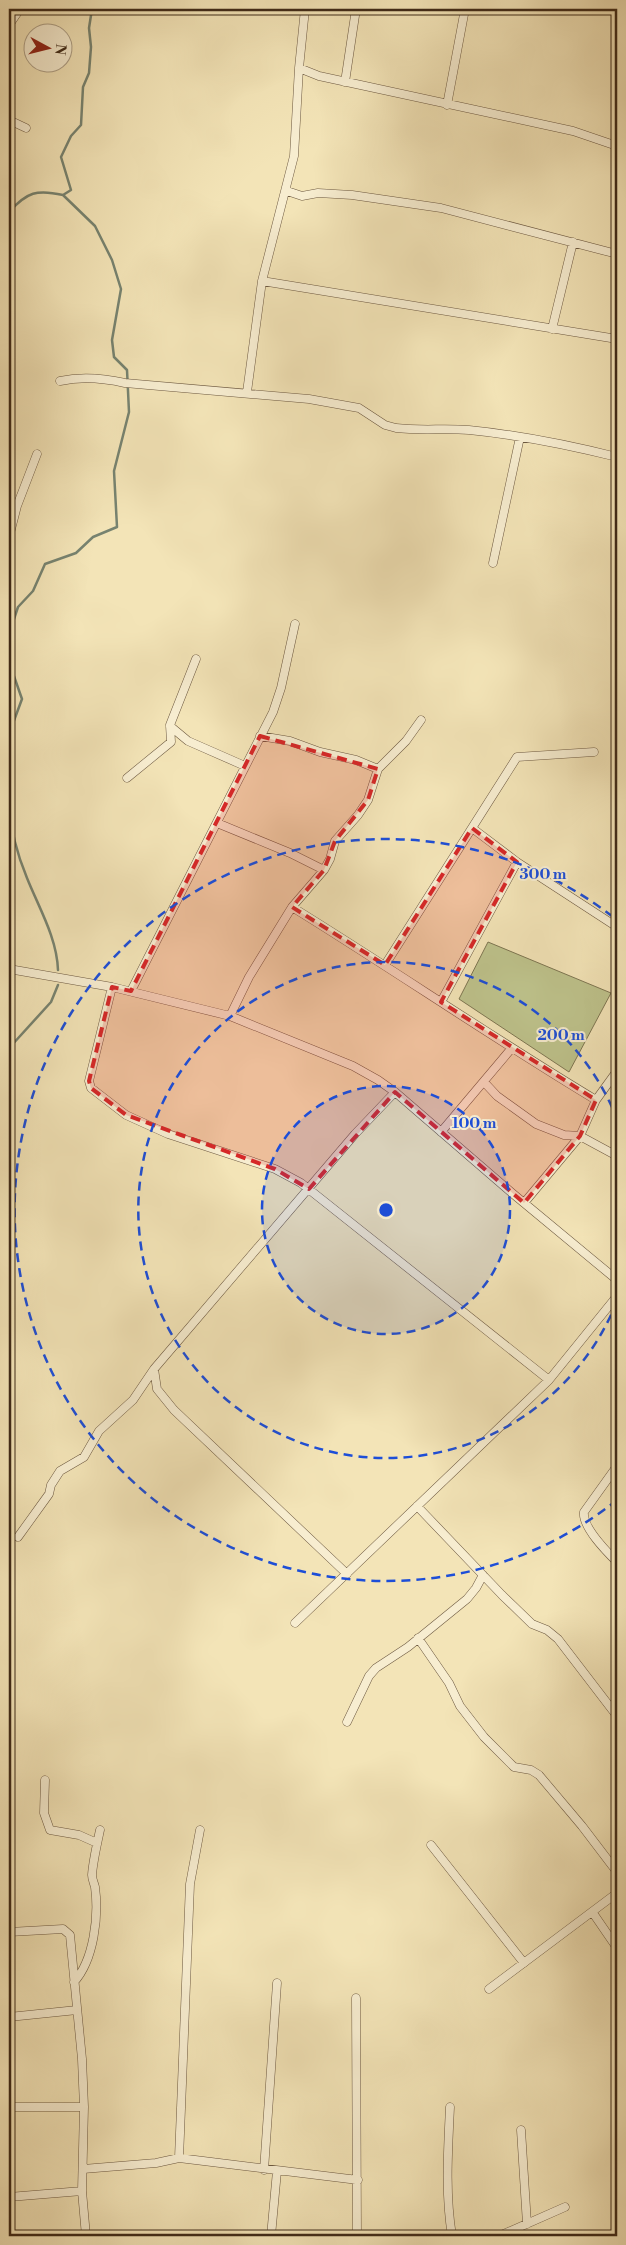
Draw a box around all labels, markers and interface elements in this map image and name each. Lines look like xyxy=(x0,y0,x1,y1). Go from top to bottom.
north arrow xyxy=(22,22,72,72)
text: N xyxy=(50,43,70,56)
text: 300 m xyxy=(520,865,567,884)
text: 200 m xyxy=(537,1026,585,1045)
text: 100 m xyxy=(452,1114,497,1133)
centre of rings xyxy=(377,1201,395,1219)

